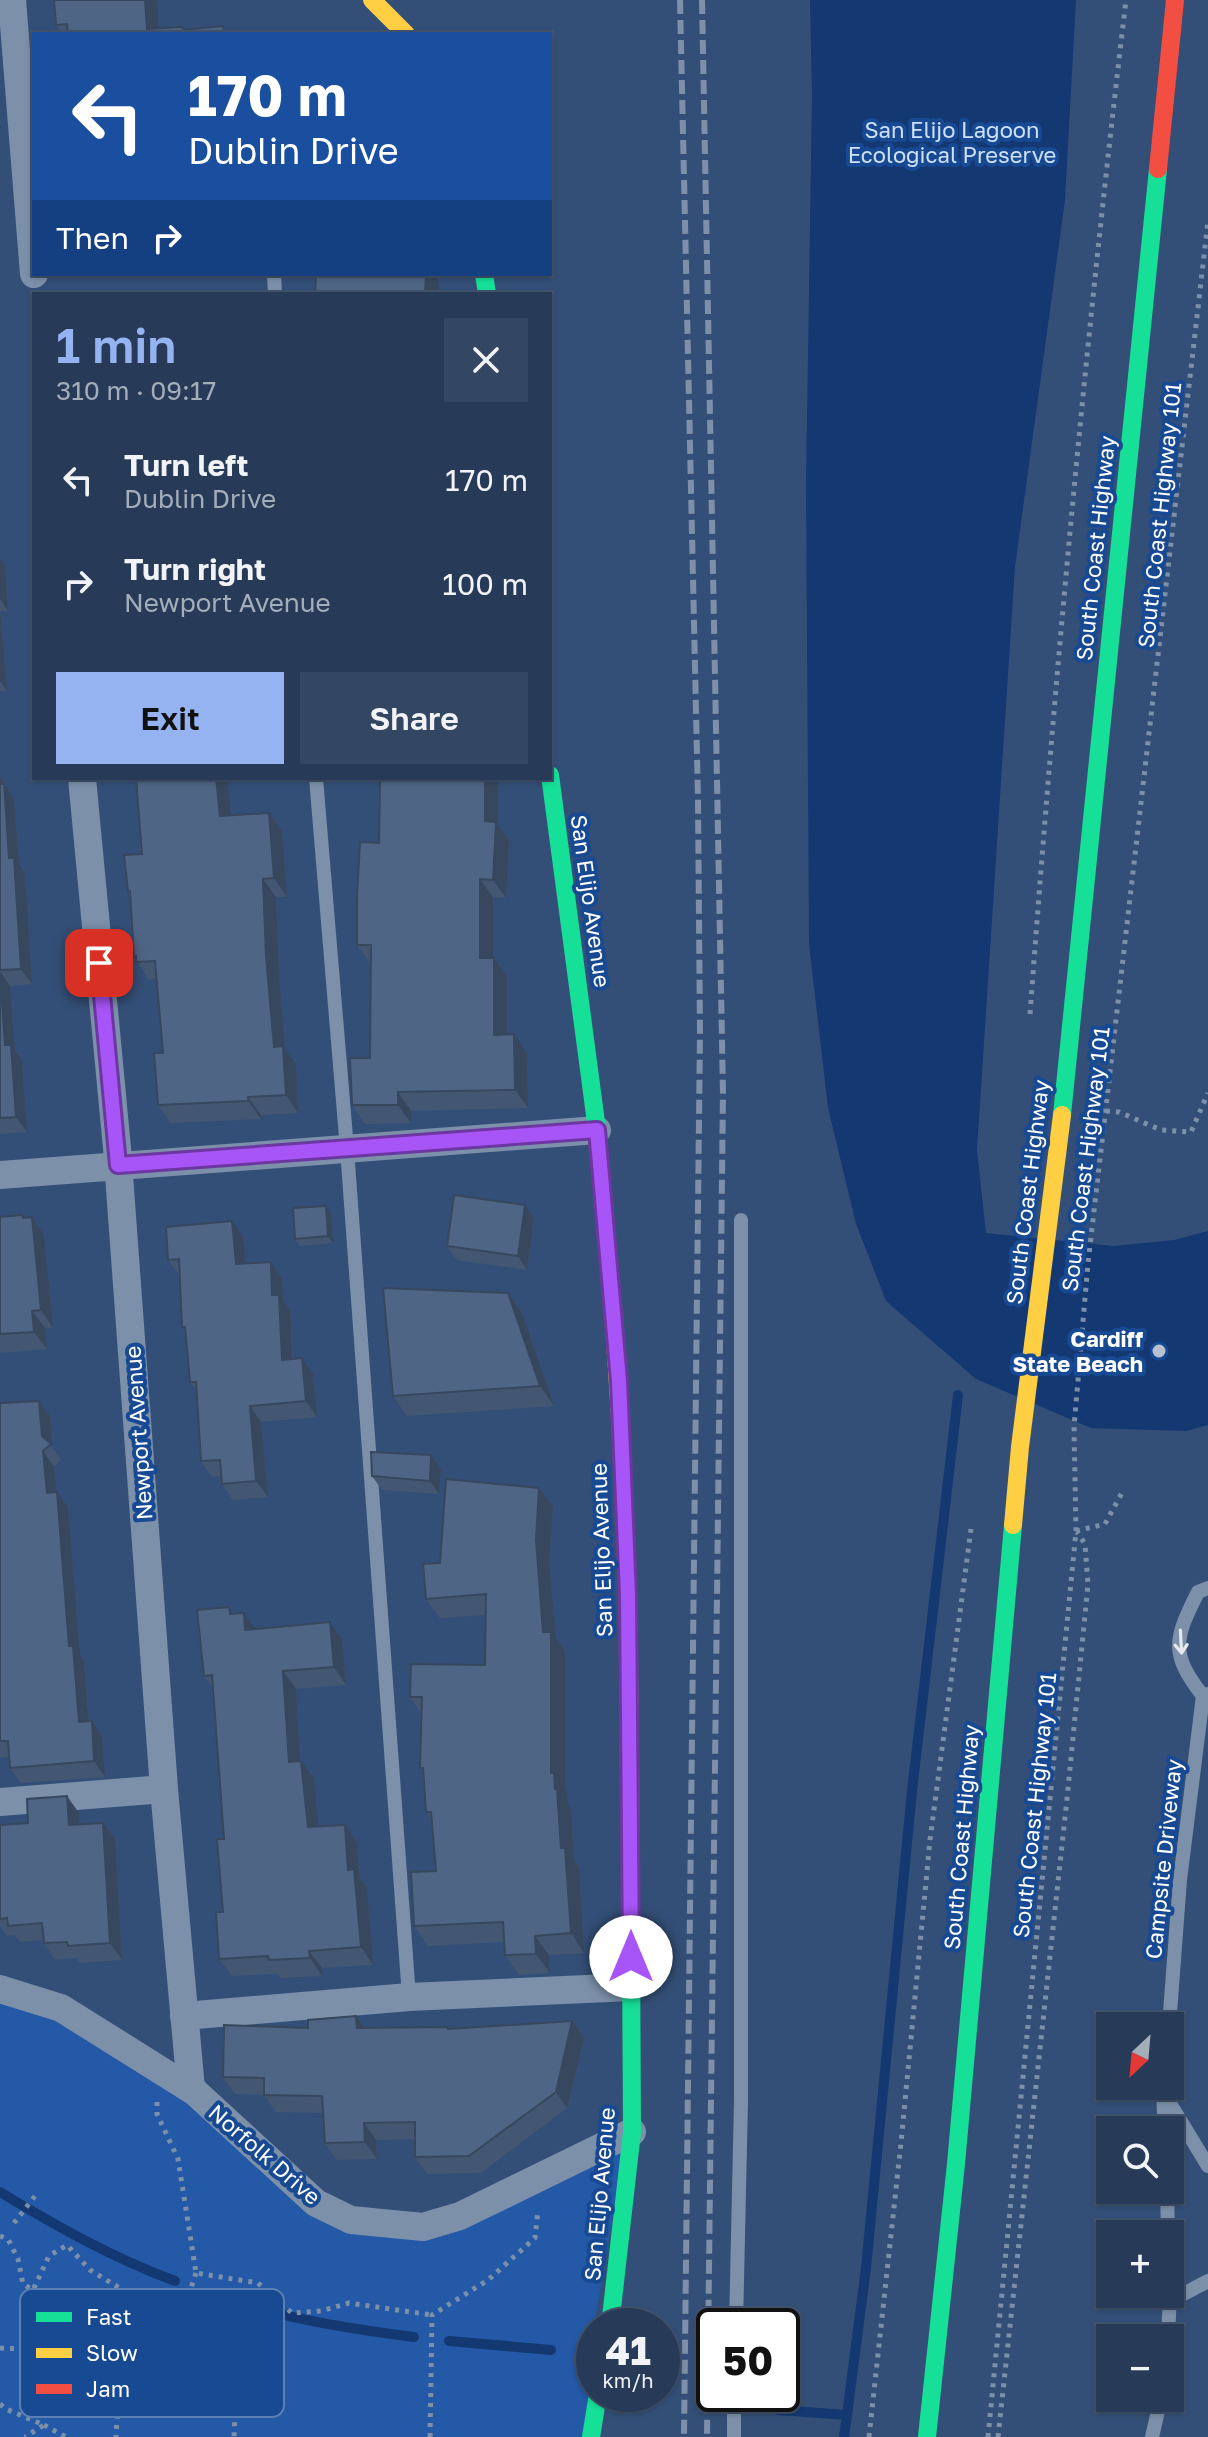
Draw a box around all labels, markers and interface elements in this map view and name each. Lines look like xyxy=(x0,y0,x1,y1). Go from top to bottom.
text: 170 m xyxy=(188,61,347,128)
icon: left xyxy=(56,64,160,168)
park label: San Elijo Lagoon Ecological Preserve xyxy=(848,116,1056,168)
text: Dublin Drive xyxy=(188,129,399,172)
icon: right xyxy=(145,216,189,260)
text: Then xyxy=(56,220,129,256)
text: 1 min xyxy=(56,316,176,374)
button: close xyxy=(444,318,528,402)
text: 310 m · 09:17 xyxy=(56,375,216,406)
street label: South Coast Highway 101 xyxy=(1132,381,1186,649)
street label: South Coast Highway xyxy=(1070,434,1120,662)
text: Turn left xyxy=(124,447,249,483)
icon: left xyxy=(56,458,100,502)
text: 170 m xyxy=(445,462,528,498)
text: Dublin Drive xyxy=(124,483,276,514)
text: Turn right xyxy=(124,551,266,587)
icon: right xyxy=(56,562,100,606)
text: 100 m xyxy=(442,566,528,602)
text: Newport Avenue xyxy=(124,587,331,618)
button: Exit xyxy=(56,672,284,764)
button: Share xyxy=(300,672,528,764)
street label: San Elijo Avenue xyxy=(566,813,616,989)
pin xyxy=(65,929,133,997)
icon: arrive xyxy=(77,941,121,985)
street label: South Coast Highway 101 xyxy=(1055,1025,1115,1293)
street label: South Coast Highway xyxy=(1000,1078,1054,1306)
place label: Cardiff State Beach xyxy=(1012,1325,1143,1377)
marker: Cardiff State Beach xyxy=(1150,1342,1168,1360)
street label: Newport Avenue xyxy=(118,1345,158,1521)
street label: San Elijo Avenue xyxy=(584,1463,618,1637)
one-way arrow xyxy=(1174,1629,1189,1655)
street label: South Coast Highway 101 xyxy=(1007,1671,1061,1939)
street label: South Coast Highway xyxy=(938,1723,984,1951)
street label: Campsite Driveway xyxy=(1139,1758,1187,1960)
position arrow xyxy=(589,1915,673,1999)
north arrow xyxy=(1096,2012,1184,2100)
map controls xyxy=(1096,2012,1184,2412)
street label: Norfolk Drive xyxy=(204,2098,326,2210)
street label: San Elijo Avenue xyxy=(578,2106,620,2282)
button: search xyxy=(1096,2116,1184,2204)
button: + xyxy=(1096,2220,1184,2308)
legend xyxy=(20,2289,284,2417)
text: Fast xyxy=(86,2303,132,2330)
speed limit sign: 50 xyxy=(696,2308,800,2412)
button: − xyxy=(1096,2324,1184,2412)
text: 41 xyxy=(605,2326,651,2374)
text: Slow xyxy=(86,2339,138,2366)
text: km/h xyxy=(603,2368,653,2392)
text: Jam xyxy=(86,2375,130,2402)

